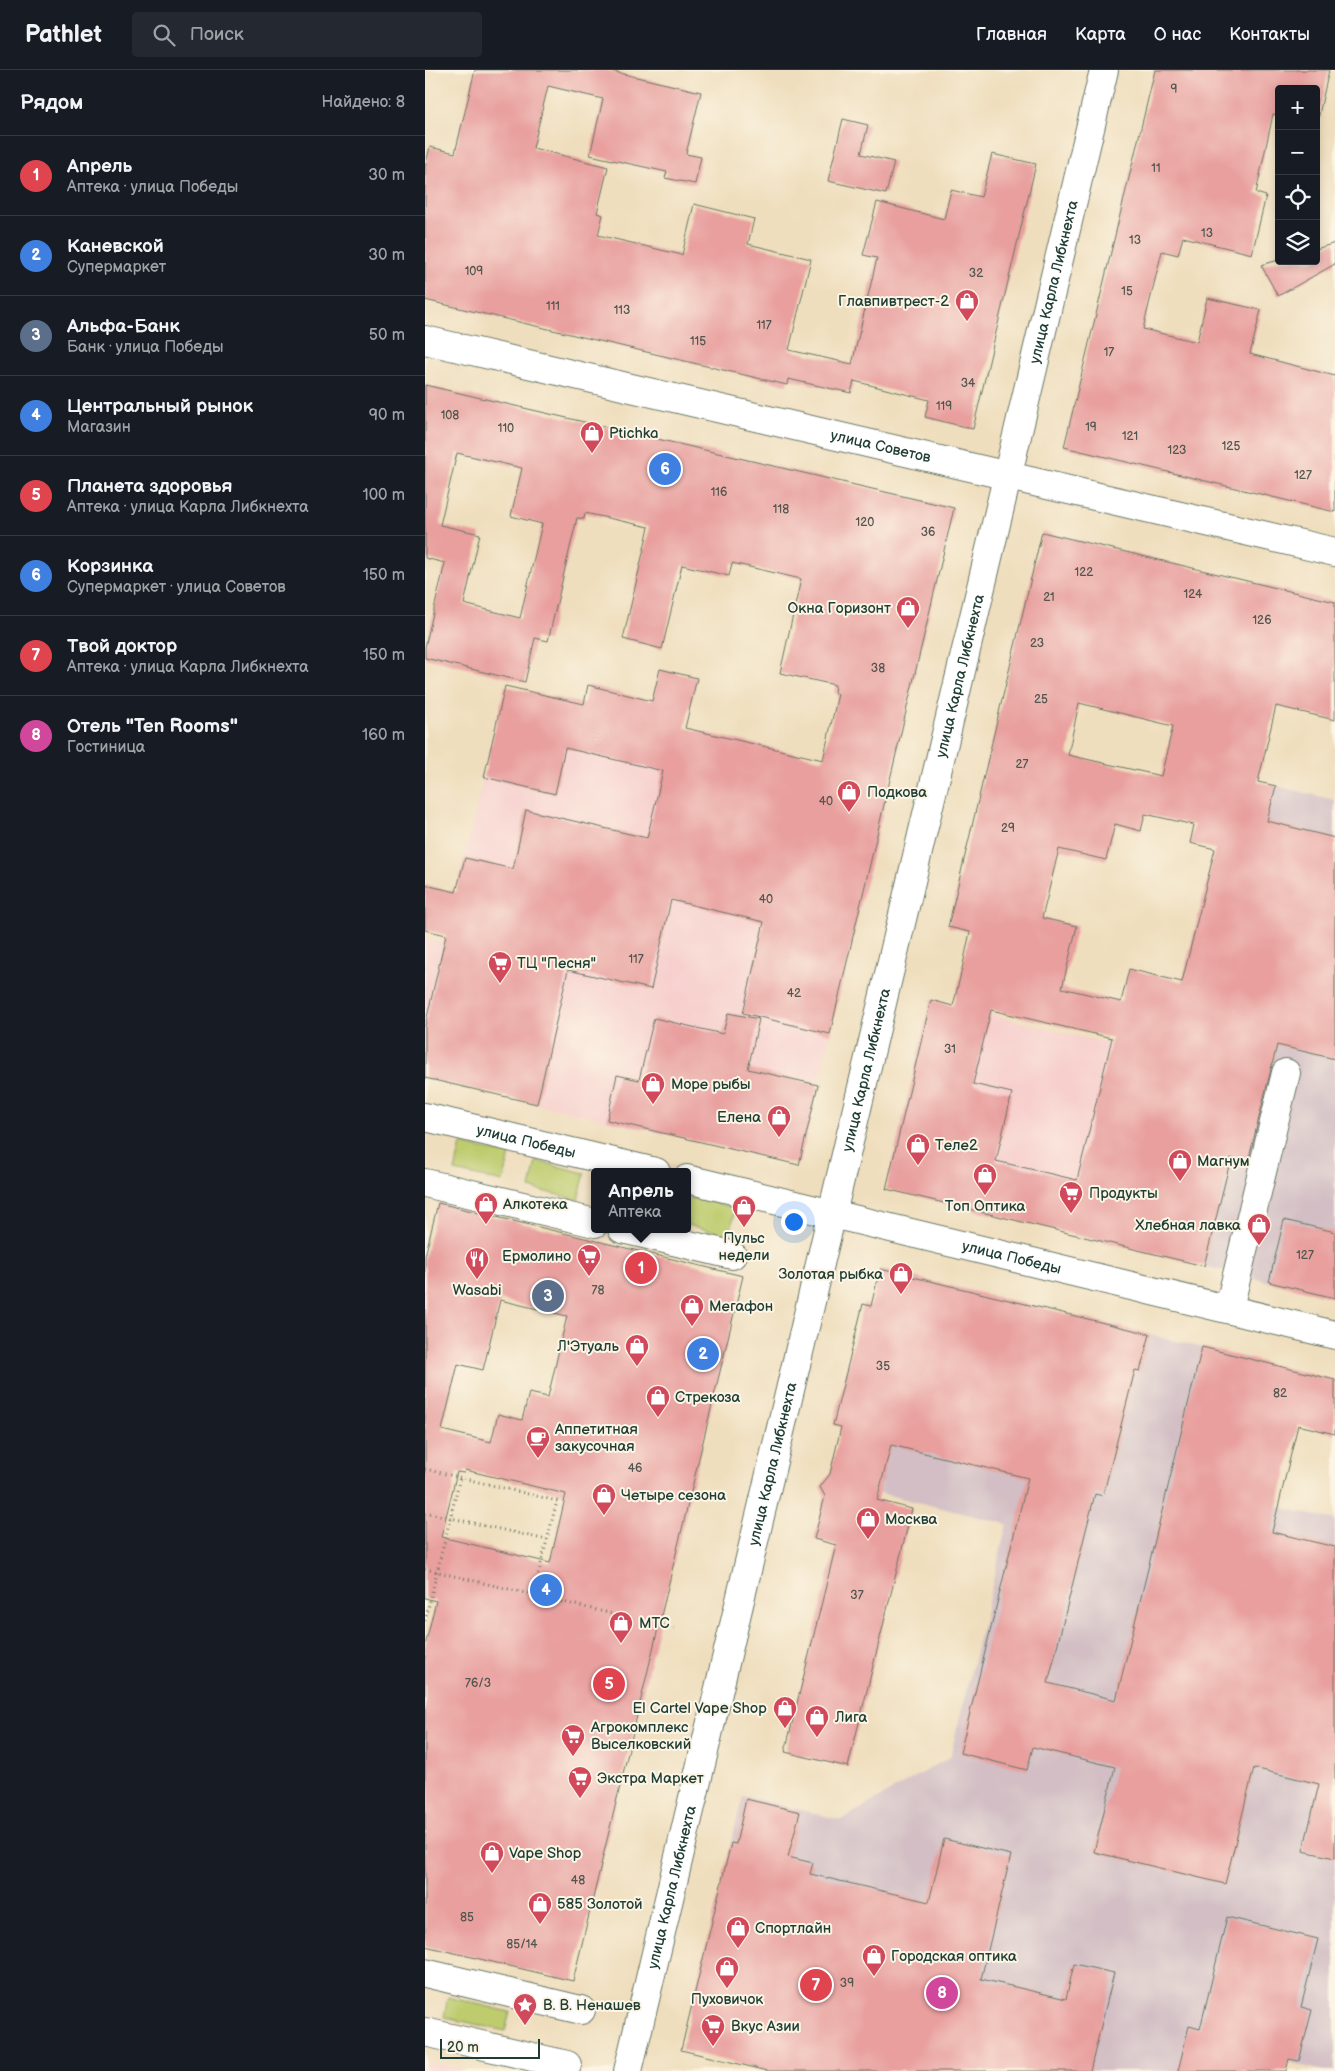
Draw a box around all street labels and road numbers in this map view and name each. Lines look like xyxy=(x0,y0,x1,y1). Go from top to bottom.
street label: улица Карла Либкнехта xyxy=(1025,198,1083,366)
street label: улица Советов xyxy=(829,426,933,468)
street label: улица Карла Либкнехта xyxy=(932,592,989,760)
street label: улица Карла Либкнехта xyxy=(838,986,895,1154)
street label: улица Победы xyxy=(475,1121,577,1163)
street label: улица Победы xyxy=(960,1237,1063,1279)
street label: улица Карла Либкнехта xyxy=(744,1380,802,1548)
street label: улица Карла Либкнехта xyxy=(644,1804,701,1971)

